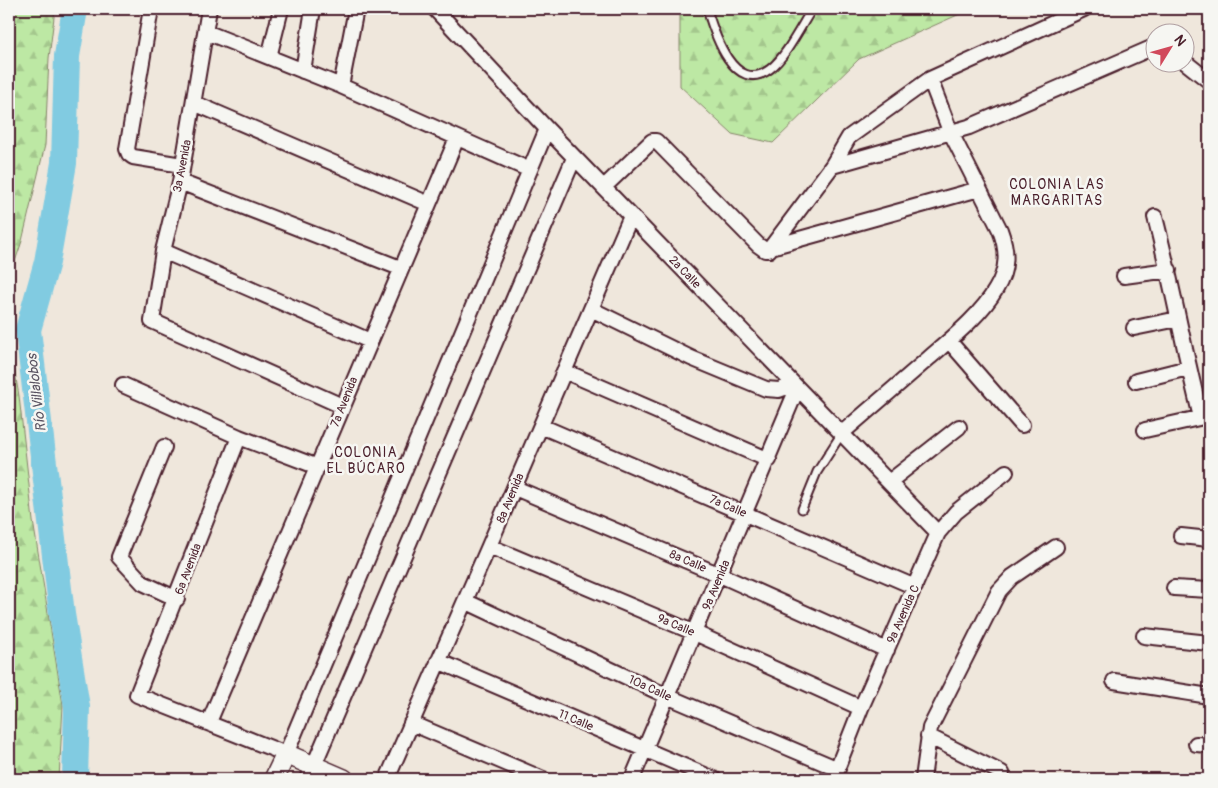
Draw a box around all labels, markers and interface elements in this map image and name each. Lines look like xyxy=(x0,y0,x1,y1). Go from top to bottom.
north arrow xyxy=(1146,22,1196,72)
text: N xyxy=(1170,32,1190,49)
street label: 3a Avenida xyxy=(170,138,195,194)
district label: COLONIA LAS MARGARITAS xyxy=(1009,176,1105,209)
street label: 2a Calle xyxy=(666,253,704,292)
water label: Río Villalobos xyxy=(23,351,50,433)
street label: 7a Avenida xyxy=(328,374,362,430)
district label: COLONIA EL BÚCARO xyxy=(326,444,406,477)
street label: 8a Avenida xyxy=(493,471,528,525)
street label: 7a Calle xyxy=(707,492,749,521)
street label: 6a Avenida xyxy=(172,541,205,597)
street label: 8a Calle xyxy=(667,547,709,576)
street label: 9a Avenida xyxy=(699,558,734,612)
street label: 9a Avenida C xyxy=(884,582,923,646)
street label: 9a Calle xyxy=(655,611,697,640)
street label: 10a Calle xyxy=(626,672,674,705)
street label: 11 Calle xyxy=(556,706,596,735)

